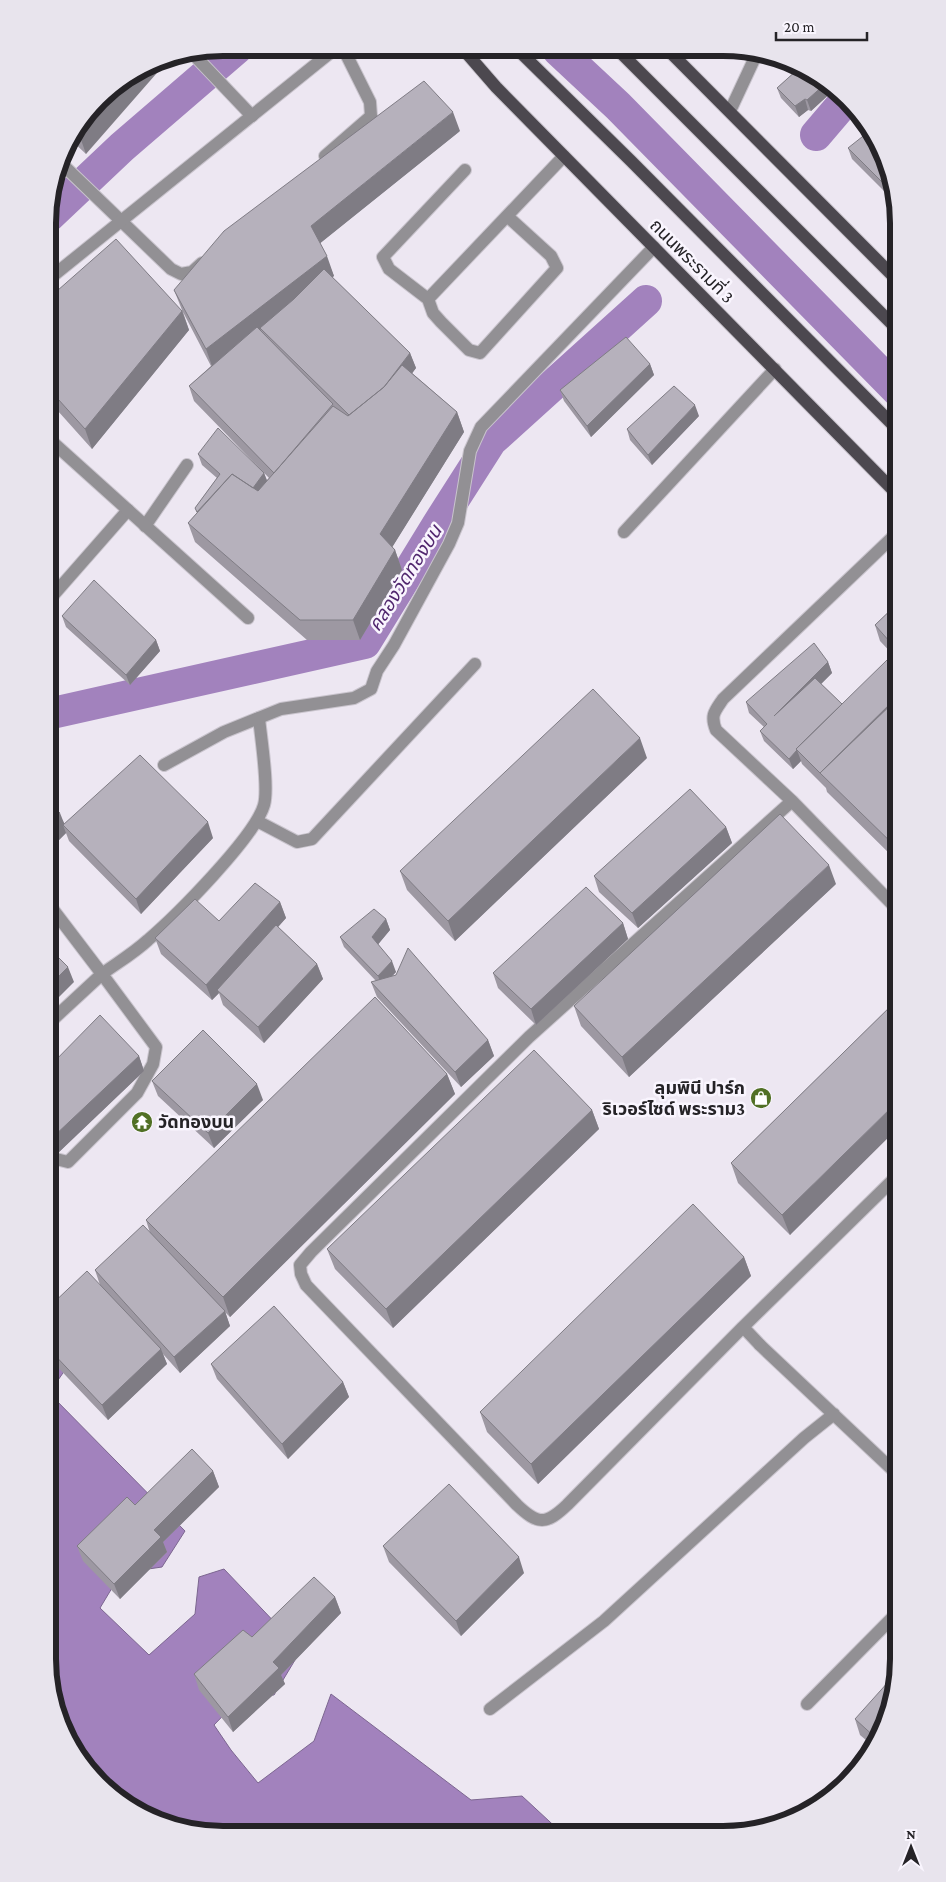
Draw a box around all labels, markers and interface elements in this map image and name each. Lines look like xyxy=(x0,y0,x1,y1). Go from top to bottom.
scale bar xyxy=(776,10,867,42)
text: 20 m xyxy=(784,19,815,35)
street label: ถนนพระรามที่ 3 xyxy=(646,213,740,307)
water label: คลองวัดทองบน xyxy=(364,520,447,635)
place label: ลุมพินี ปาร์ก ริเวอร์ไซด์ พระราม3 xyxy=(602,1078,745,1119)
shop icon: ลุมพินี ปาร์ก ริเวอร์ไซด์ พระราม3 xyxy=(749,1086,773,1110)
temple icon: วัดทองบน xyxy=(130,1110,154,1134)
place label: วัดทองบน xyxy=(158,1112,234,1132)
north arrow xyxy=(886,1822,936,1872)
text: N xyxy=(906,1826,916,1842)

